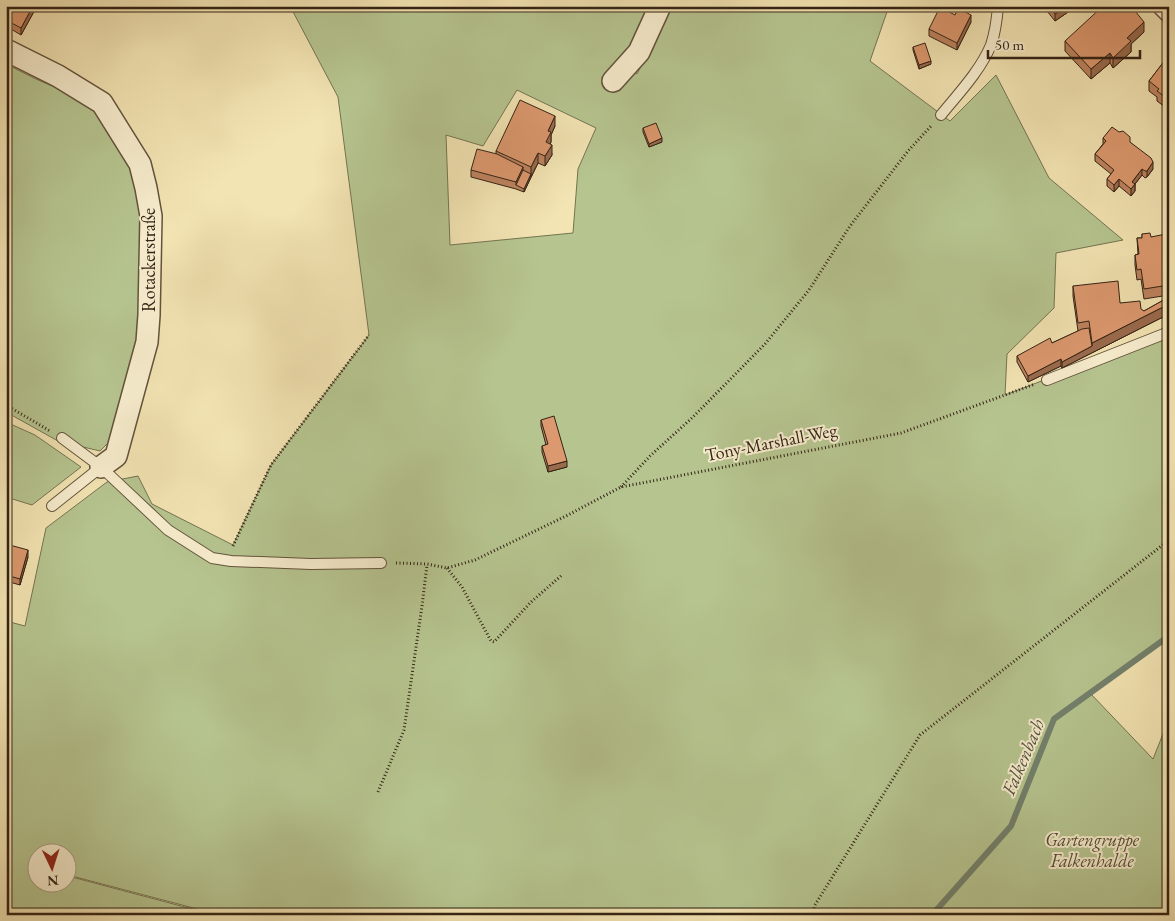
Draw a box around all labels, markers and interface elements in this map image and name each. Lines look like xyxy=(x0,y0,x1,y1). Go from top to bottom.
scale bar xyxy=(988,28,1140,60)
text: 50 m xyxy=(995,35,1024,54)
street label: Rotackerstraße xyxy=(137,208,160,312)
street label: Tony-Marshall-Weg xyxy=(703,418,839,466)
water label: Falkenbach xyxy=(995,715,1050,800)
park label: Gartengruppe Falkenhalde xyxy=(1045,828,1140,872)
north arrow xyxy=(28,844,78,894)
text: N xyxy=(46,872,59,890)

